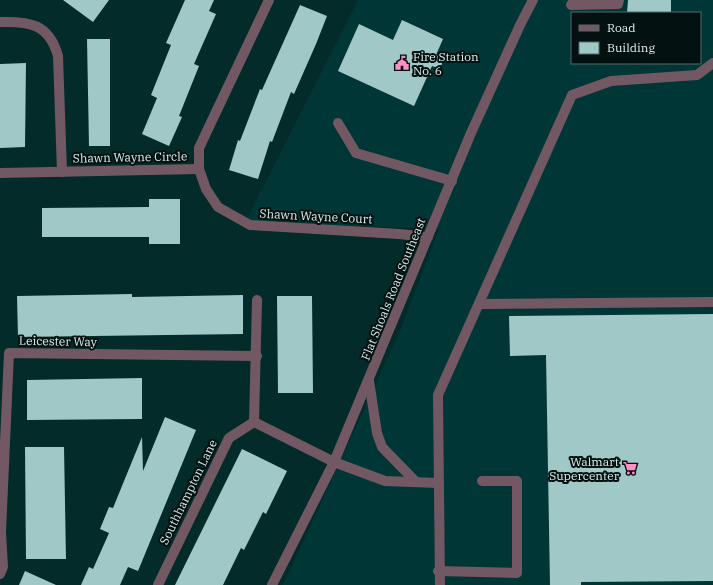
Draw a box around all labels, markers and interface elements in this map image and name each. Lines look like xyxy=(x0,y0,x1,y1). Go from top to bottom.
legend xyxy=(571,12,701,64)
text: Road xyxy=(607,20,636,35)
text: Building xyxy=(607,40,655,55)
place label: Fire Station No. 6 xyxy=(413,49,479,78)
public building icon: Fire Station No. 6 xyxy=(394,55,410,71)
street label: Shawn Wayne Circle xyxy=(73,149,187,165)
street label: Shawn Wayne Court xyxy=(259,206,373,226)
street label: Flat Shoals Road Southeast xyxy=(358,216,428,362)
street label: Leicester Way xyxy=(19,333,98,349)
street label: Southhampton Lane xyxy=(156,437,220,547)
place label: Walmart Supercenter xyxy=(549,454,620,483)
supermarket icon: Walmart Supercenter xyxy=(622,460,638,476)

